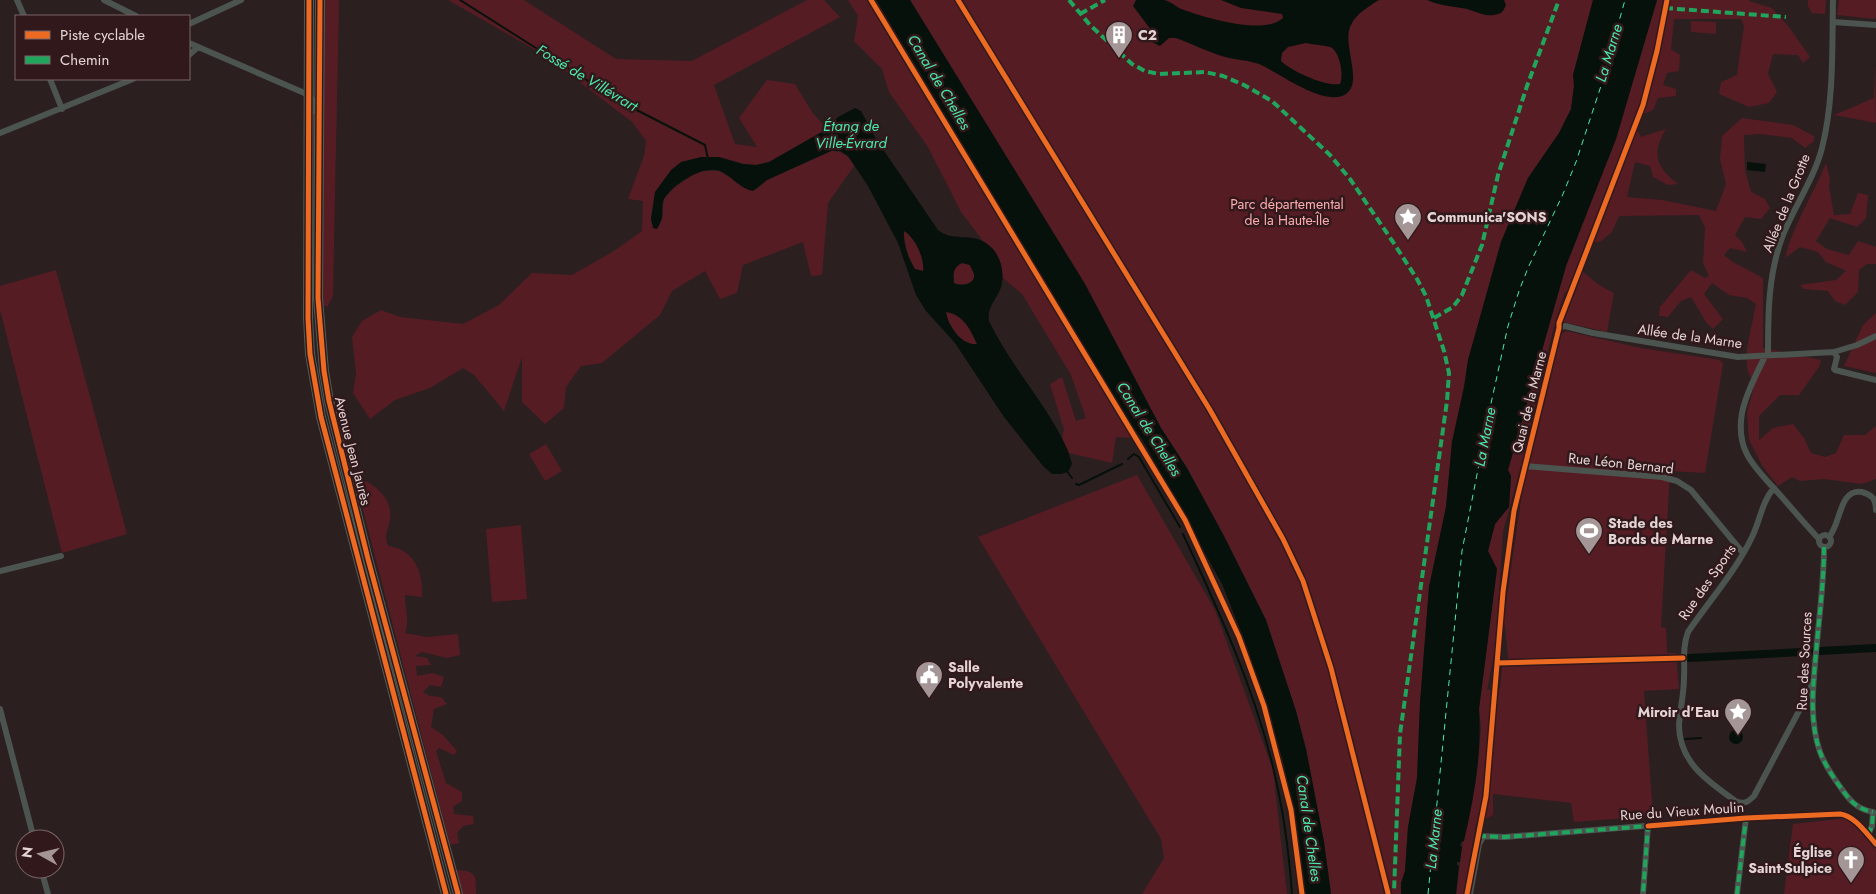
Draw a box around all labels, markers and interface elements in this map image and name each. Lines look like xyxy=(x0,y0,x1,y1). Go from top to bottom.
legend xyxy=(15,15,190,80)
building icon: C2 xyxy=(1104,20,1134,59)
water label: La Marne xyxy=(1590,21,1628,85)
text: Piste cyclable xyxy=(60,24,145,46)
place label: C2 xyxy=(1138,25,1157,45)
water label: Canal de Chelles xyxy=(902,30,976,134)
water label: Fossé de Villévrart xyxy=(532,39,643,118)
text: Chemin xyxy=(60,49,109,71)
water label: Étang de Ville-Évrard xyxy=(815,115,888,154)
street label: Allée de la Grotte xyxy=(1757,151,1815,255)
park label: Parc départemental de la Haute-Île xyxy=(1230,194,1344,230)
place icon: Communica'SONS xyxy=(1393,202,1423,241)
place label: Communica'SONS xyxy=(1427,207,1547,227)
street label: Allée de la Marne xyxy=(1636,319,1744,353)
street label: Quai de la Marne xyxy=(1507,349,1551,455)
water label: Canal de Chelles xyxy=(1111,378,1187,481)
street label: Avenue Jean Jaurès xyxy=(330,394,376,508)
water label: La Marne xyxy=(1469,405,1502,468)
street label: Rue Léon Bernard xyxy=(1567,448,1675,478)
place label: Stade des Bords de Marne xyxy=(1608,513,1713,549)
sports icon: Stade des Bords de Marne xyxy=(1574,516,1604,555)
street label: Rue des Sports xyxy=(1673,540,1741,624)
street label: Rue des Sources xyxy=(1791,611,1817,711)
place label: Salle Polyvalente xyxy=(948,657,1023,693)
public building icon: Salle Polyvalente xyxy=(914,660,944,699)
place icon: Miroir d’Eau xyxy=(1723,697,1753,736)
place label: Miroir d’Eau xyxy=(1638,702,1719,722)
water label: Canal de Chelles xyxy=(1291,773,1327,883)
street label: Rue du Vieux Moulin xyxy=(1619,797,1745,825)
water label: La Marne xyxy=(1420,808,1448,870)
north arrow xyxy=(15,829,65,879)
place label: Église Saint-Sulpice xyxy=(1748,842,1832,878)
text: N xyxy=(16,845,38,859)
church icon: Église Saint-Sulpice xyxy=(1836,845,1866,884)

